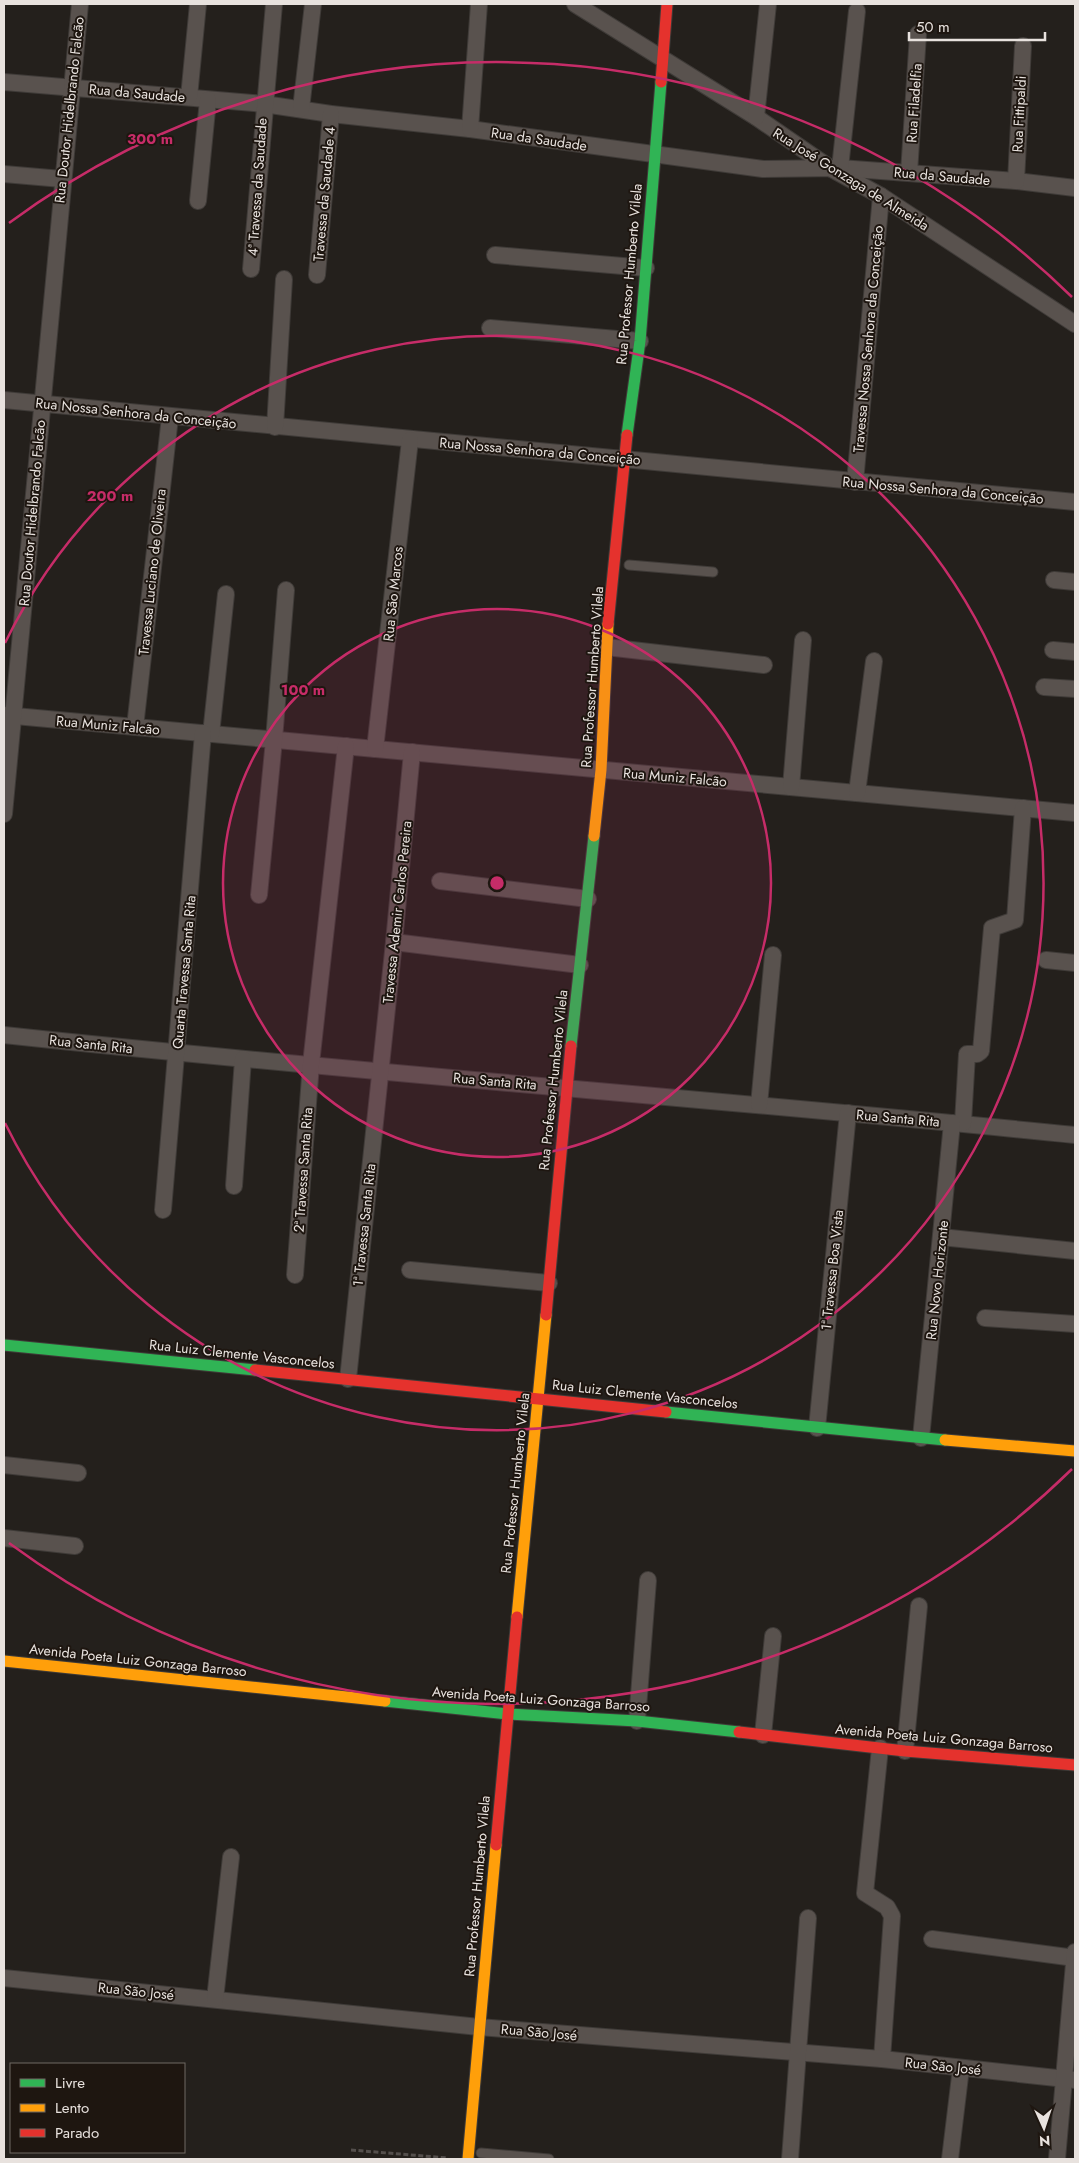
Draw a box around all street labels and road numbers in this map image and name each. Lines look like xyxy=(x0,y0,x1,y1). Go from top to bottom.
street label: Rua Doutor Hidelbrando Falcão xyxy=(49,16,89,204)
street label: Rua Filadelfia xyxy=(901,63,927,143)
street label: Rua Fittipaldi xyxy=(1007,75,1031,153)
street label: Rua da Saudade xyxy=(88,79,186,107)
street label: 4ª Travessa da Saudade xyxy=(242,117,272,257)
street label: Rua da Saudade xyxy=(490,122,588,156)
street label: Rua José Gonzaga de Almeida xyxy=(769,123,933,235)
street label: Travessa da Saudade 4 xyxy=(308,126,340,262)
street label: Rua da Saudade xyxy=(893,162,991,190)
street label: Rua Professor Humberto Vilela xyxy=(611,183,647,365)
street label: Travessa Nossa Senhora da Conceição xyxy=(848,224,888,453)
street label: Rua Nossa Senhora da Conceição xyxy=(35,392,238,434)
street label: Rua Doutor Hidelbrando Falcão xyxy=(14,419,50,607)
street label: Rua Nossa Senhora da Conceição xyxy=(439,432,642,470)
street label: Rua Nossa Senhora da Conceição xyxy=(842,471,1045,509)
street label: Travessa Luciano de Oliveira xyxy=(133,488,171,656)
street label: Rua São Marcos xyxy=(378,545,408,642)
street label: Rua Professor Humberto Vilela xyxy=(576,586,608,768)
street label: Rua Muniz Falcão xyxy=(55,711,161,740)
street label: Rua Muniz Falcão xyxy=(622,763,728,792)
street label: Travessa Ademir Carlos Pereira xyxy=(377,820,417,1004)
street label: Quarta Travessa Santa Rita xyxy=(167,894,201,1050)
street label: Rua Professor Humberto Vilela xyxy=(534,989,572,1171)
street label: Rua Santa Rita xyxy=(48,1030,134,1058)
street label: Rua Santa Rita xyxy=(452,1067,538,1095)
street label: Rua Santa Rita xyxy=(855,1104,941,1132)
street label: 2ª Travessa Santa Rita xyxy=(289,1107,317,1233)
street label: 1ª Travessa Santa Rita xyxy=(348,1162,380,1288)
street label: 1ª Travessa Boa Vista xyxy=(816,1209,848,1331)
street label: Rua Novo Horizonte xyxy=(921,1219,953,1341)
street label: Rua Luiz Clemente Vasconcelos xyxy=(148,1334,336,1374)
street label: Rua Luiz Clemente Vasconcelos xyxy=(551,1374,739,1414)
street label: Rua Professor Humberto Vilela xyxy=(496,1392,534,1574)
street label: Avenida Poeta Luiz Gonzaga Barroso xyxy=(28,1639,248,1681)
street label: Avenida Poeta Luiz Gonzaga Barroso xyxy=(431,1681,651,1717)
street label: Avenida Poeta Luiz Gonzaga Barroso xyxy=(834,1719,1054,1758)
street label: Rua Professor Humberto Vilela xyxy=(459,1795,495,1977)
street label: Rua São José xyxy=(97,1977,175,2005)
street label: Rua São José xyxy=(500,2019,578,2045)
street label: Rua São José xyxy=(904,2052,982,2080)

